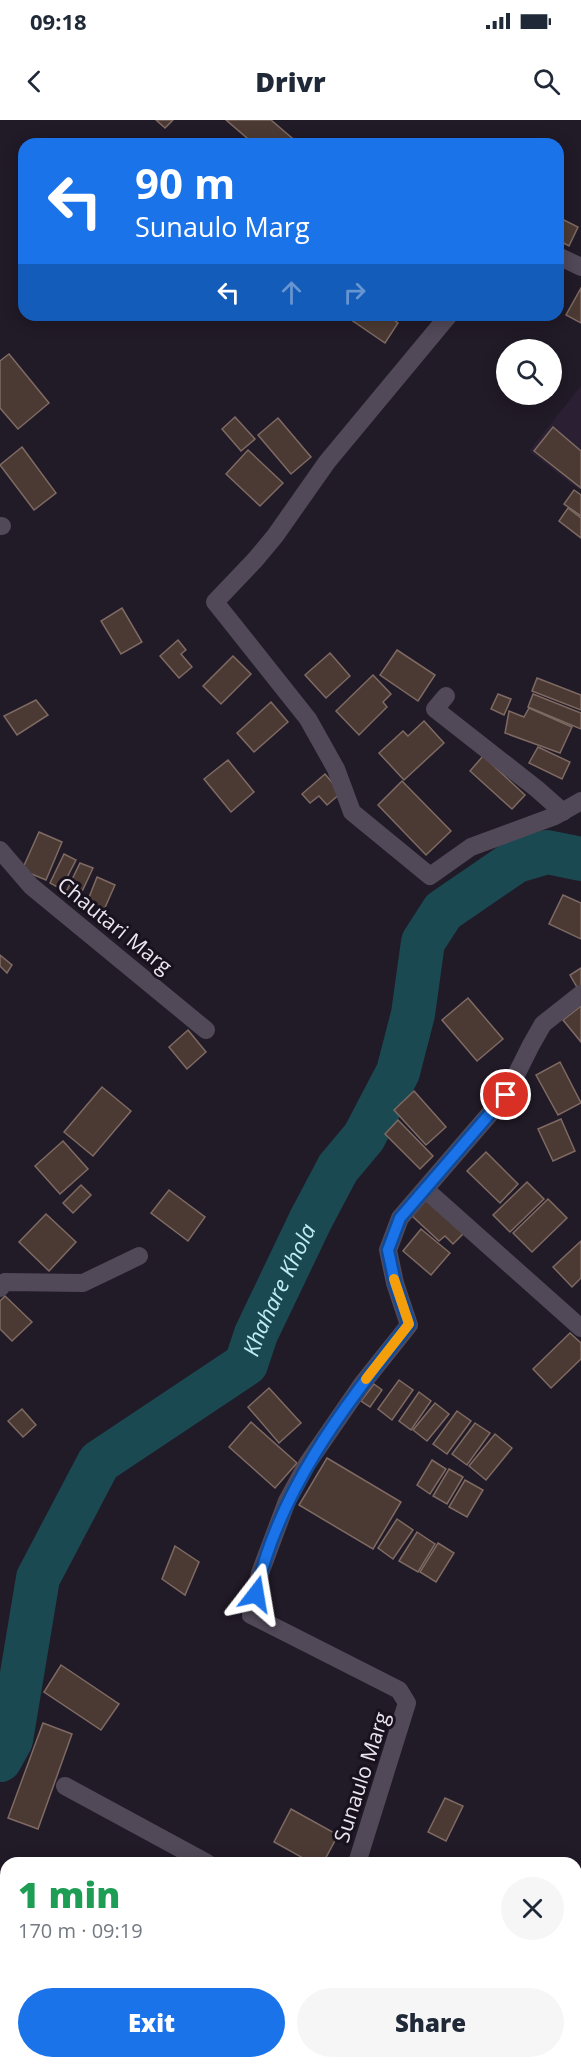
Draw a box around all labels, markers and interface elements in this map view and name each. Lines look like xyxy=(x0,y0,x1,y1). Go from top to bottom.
text: 09:18 xyxy=(30,6,87,36)
text: Drivr xyxy=(255,63,326,100)
icon: back xyxy=(18,65,51,98)
icon: search xyxy=(530,65,563,98)
text: 90 m xyxy=(135,154,235,211)
icon: left xyxy=(36,162,114,240)
text: Sunaulo Marg xyxy=(135,208,310,245)
icon: left xyxy=(212,276,245,309)
icon: ahead xyxy=(275,276,308,309)
icon: right xyxy=(338,276,371,309)
map controls xyxy=(496,339,562,405)
button: search xyxy=(496,339,562,405)
street label: Chautari Marg xyxy=(52,870,178,980)
pin xyxy=(480,1069,531,1120)
icon: arrive xyxy=(489,1078,522,1111)
water label: Khahare Khola xyxy=(235,1218,322,1360)
position arrow xyxy=(224,1562,288,1626)
street label: Sunaulo Marg xyxy=(327,1708,395,1846)
text: 1 min xyxy=(18,1870,120,1919)
button: close xyxy=(501,1877,564,1940)
text: 170 m · 09:19 xyxy=(18,1917,143,1944)
button: Exit xyxy=(18,1988,285,2057)
button: Share xyxy=(297,1988,564,2057)

